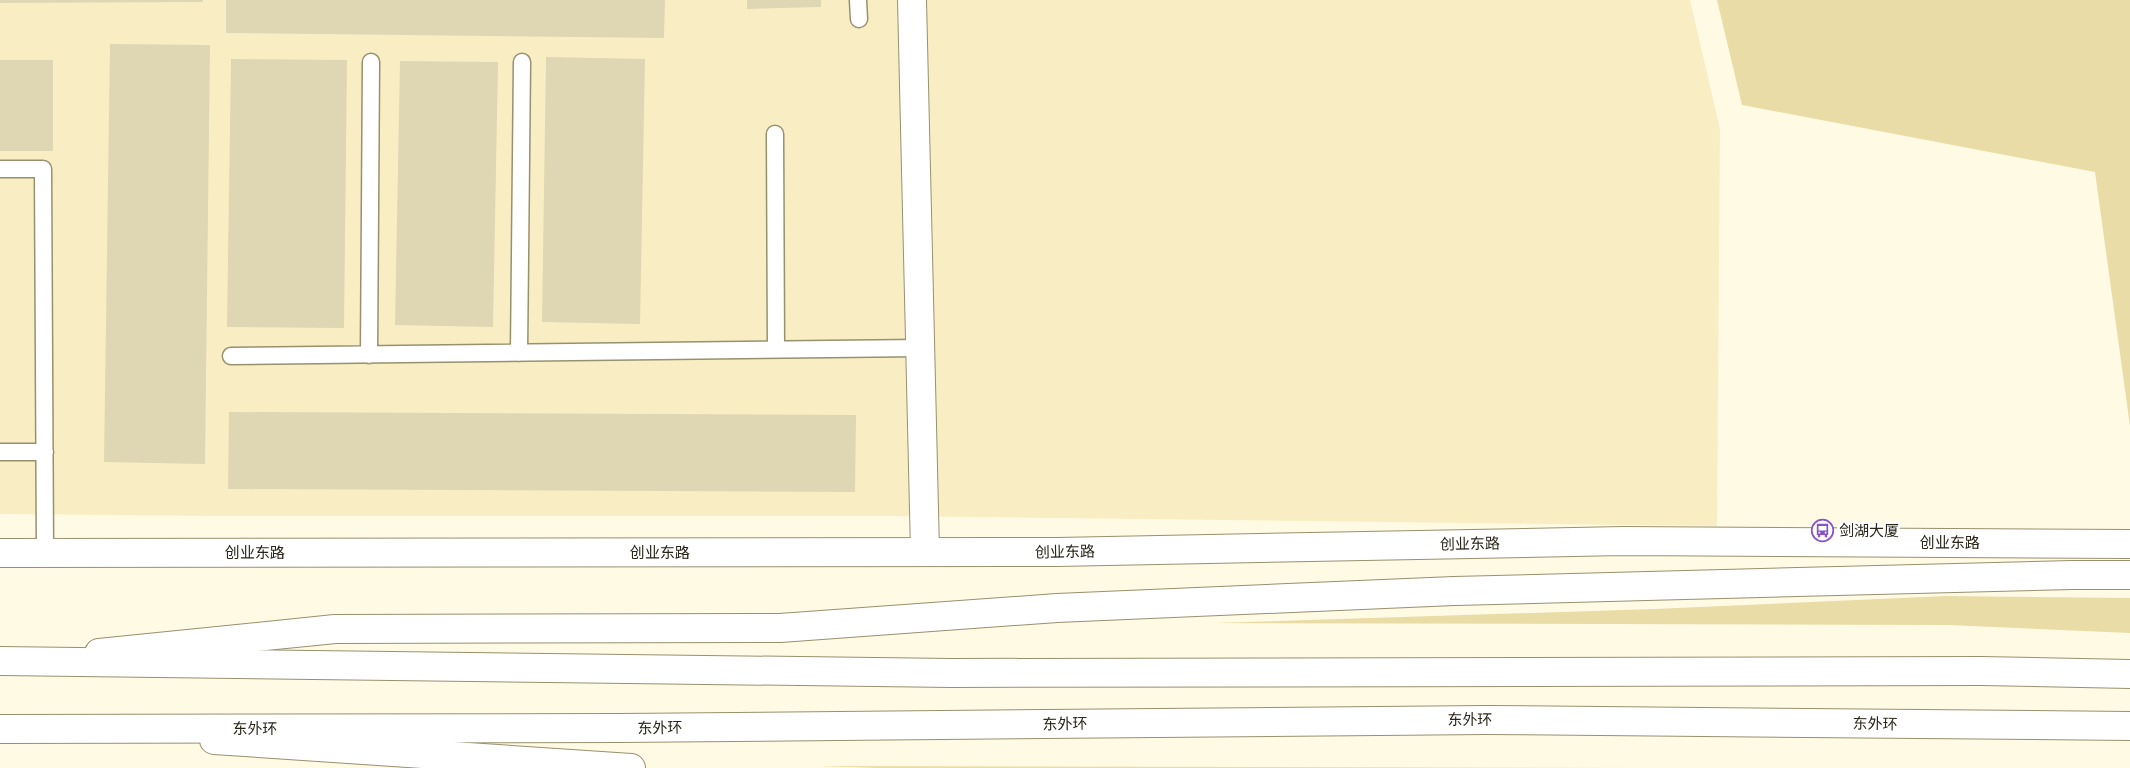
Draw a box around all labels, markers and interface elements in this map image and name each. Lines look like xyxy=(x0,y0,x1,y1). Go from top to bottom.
bus stop icon: 剑湖大厦 xyxy=(1811,519,1835,543)
place label: 剑湖大厦 xyxy=(1839,522,1899,540)
street label: 创业东路 xyxy=(1440,534,1500,554)
street label: 创业东路 xyxy=(1920,534,1980,552)
street label: 创业东路 xyxy=(1035,542,1095,562)
street label: 创业东路 xyxy=(225,544,285,562)
street label: 创业东路 xyxy=(630,544,690,562)
street label: 东外环 xyxy=(1447,711,1493,729)
street label: 东外环 xyxy=(1042,715,1088,733)
street label: 东外环 xyxy=(1852,715,1898,733)
street label: 东外环 xyxy=(637,719,683,737)
street label: 东外环 xyxy=(232,720,278,738)

